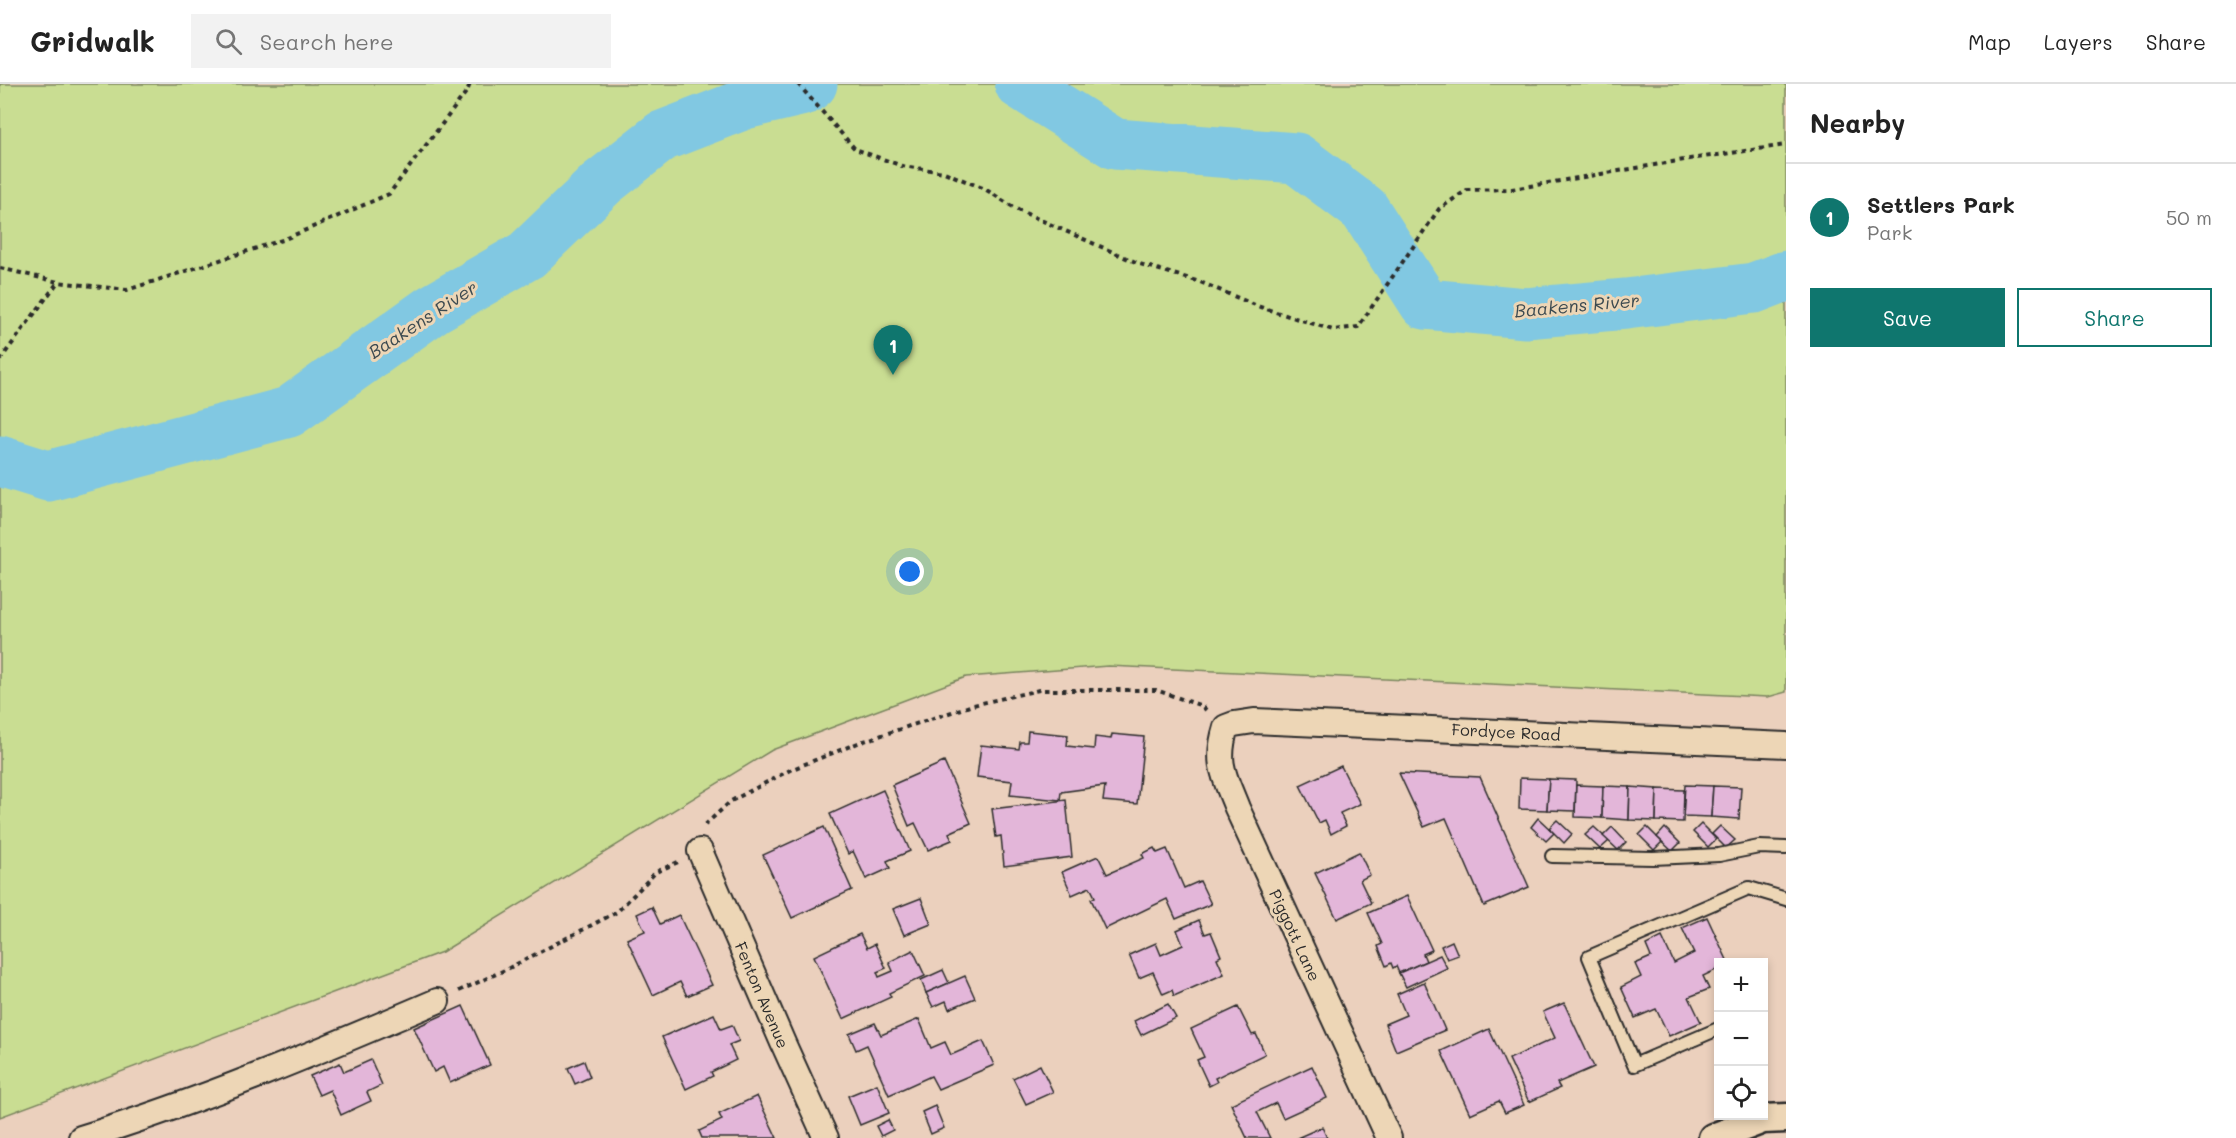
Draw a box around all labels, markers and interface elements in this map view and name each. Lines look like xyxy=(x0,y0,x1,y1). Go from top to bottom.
search box xyxy=(191,14,611,68)
text: Gridwalk xyxy=(30,23,155,59)
icon: search xyxy=(212,25,245,58)
text: Search here xyxy=(260,27,394,56)
text: Map xyxy=(1968,28,2011,55)
text: Layers xyxy=(2044,28,2113,55)
text: Share xyxy=(2146,28,2206,55)
text: Nearby xyxy=(1810,106,1905,140)
text: Settlers Park xyxy=(1867,190,2015,219)
text: 1 xyxy=(1825,204,1834,230)
text: 50 m xyxy=(2166,204,2212,230)
text: Park xyxy=(1867,219,1912,245)
water label: Baakens River xyxy=(363,275,482,363)
water label: Baakens River xyxy=(1513,288,1640,322)
button: Save xyxy=(1810,288,2005,347)
button: Share xyxy=(2017,288,2212,347)
pin: 1 xyxy=(874,326,912,375)
your location xyxy=(895,557,924,586)
street label: Fordyce Road xyxy=(1451,718,1561,745)
street label: Piggott Lane xyxy=(1265,885,1326,984)
street label: Fenton Avenue xyxy=(731,938,794,1051)
map controls xyxy=(1714,958,1768,1120)
button: + xyxy=(1714,958,1768,1012)
button: − xyxy=(1714,1012,1768,1066)
button: locate xyxy=(1714,1066,1768,1120)

